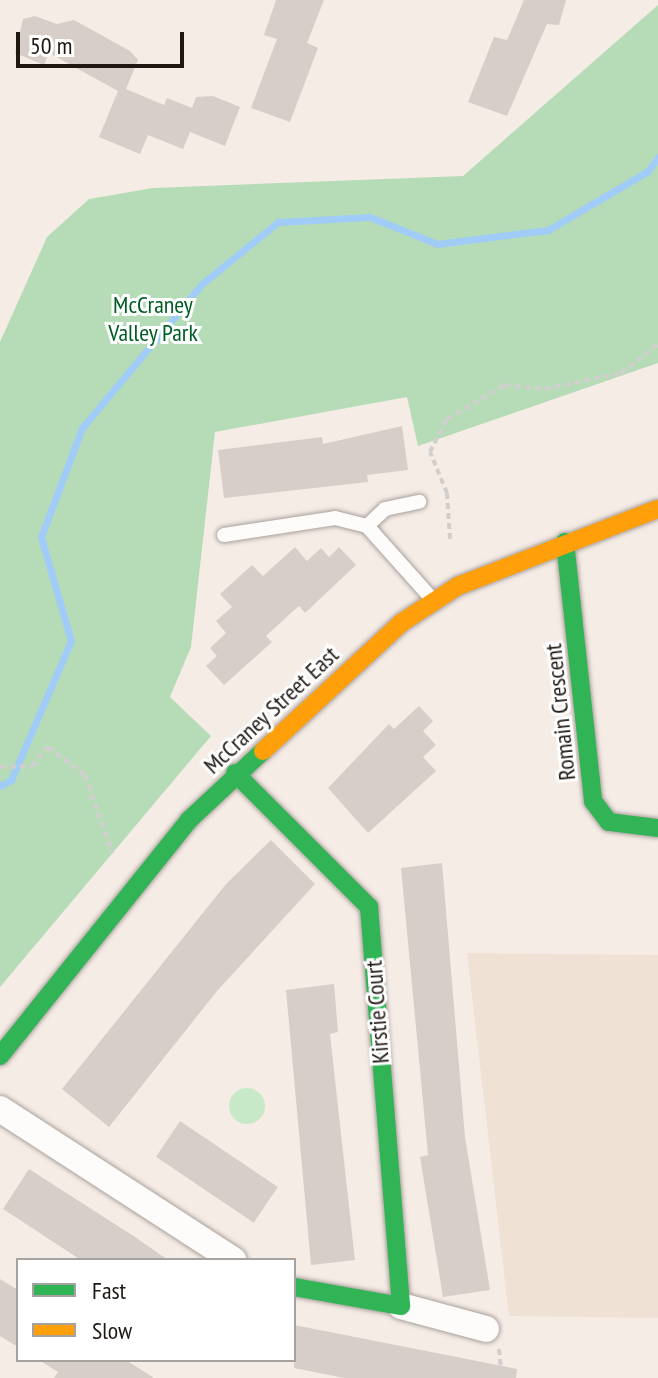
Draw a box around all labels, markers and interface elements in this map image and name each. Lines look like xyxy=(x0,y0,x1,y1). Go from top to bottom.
scale bar xyxy=(20,16,188,66)
text: 50 m xyxy=(30,30,72,61)
park label: McCraney Valley Park xyxy=(108,291,198,347)
street label: McCraney Street East xyxy=(197,640,345,780)
street label: Romain Crescent xyxy=(538,642,582,782)
street label: Kirstie Court xyxy=(359,959,395,1065)
legend xyxy=(16,1258,296,1362)
text: Fast xyxy=(92,1275,126,1306)
text: Slow xyxy=(92,1315,132,1346)

